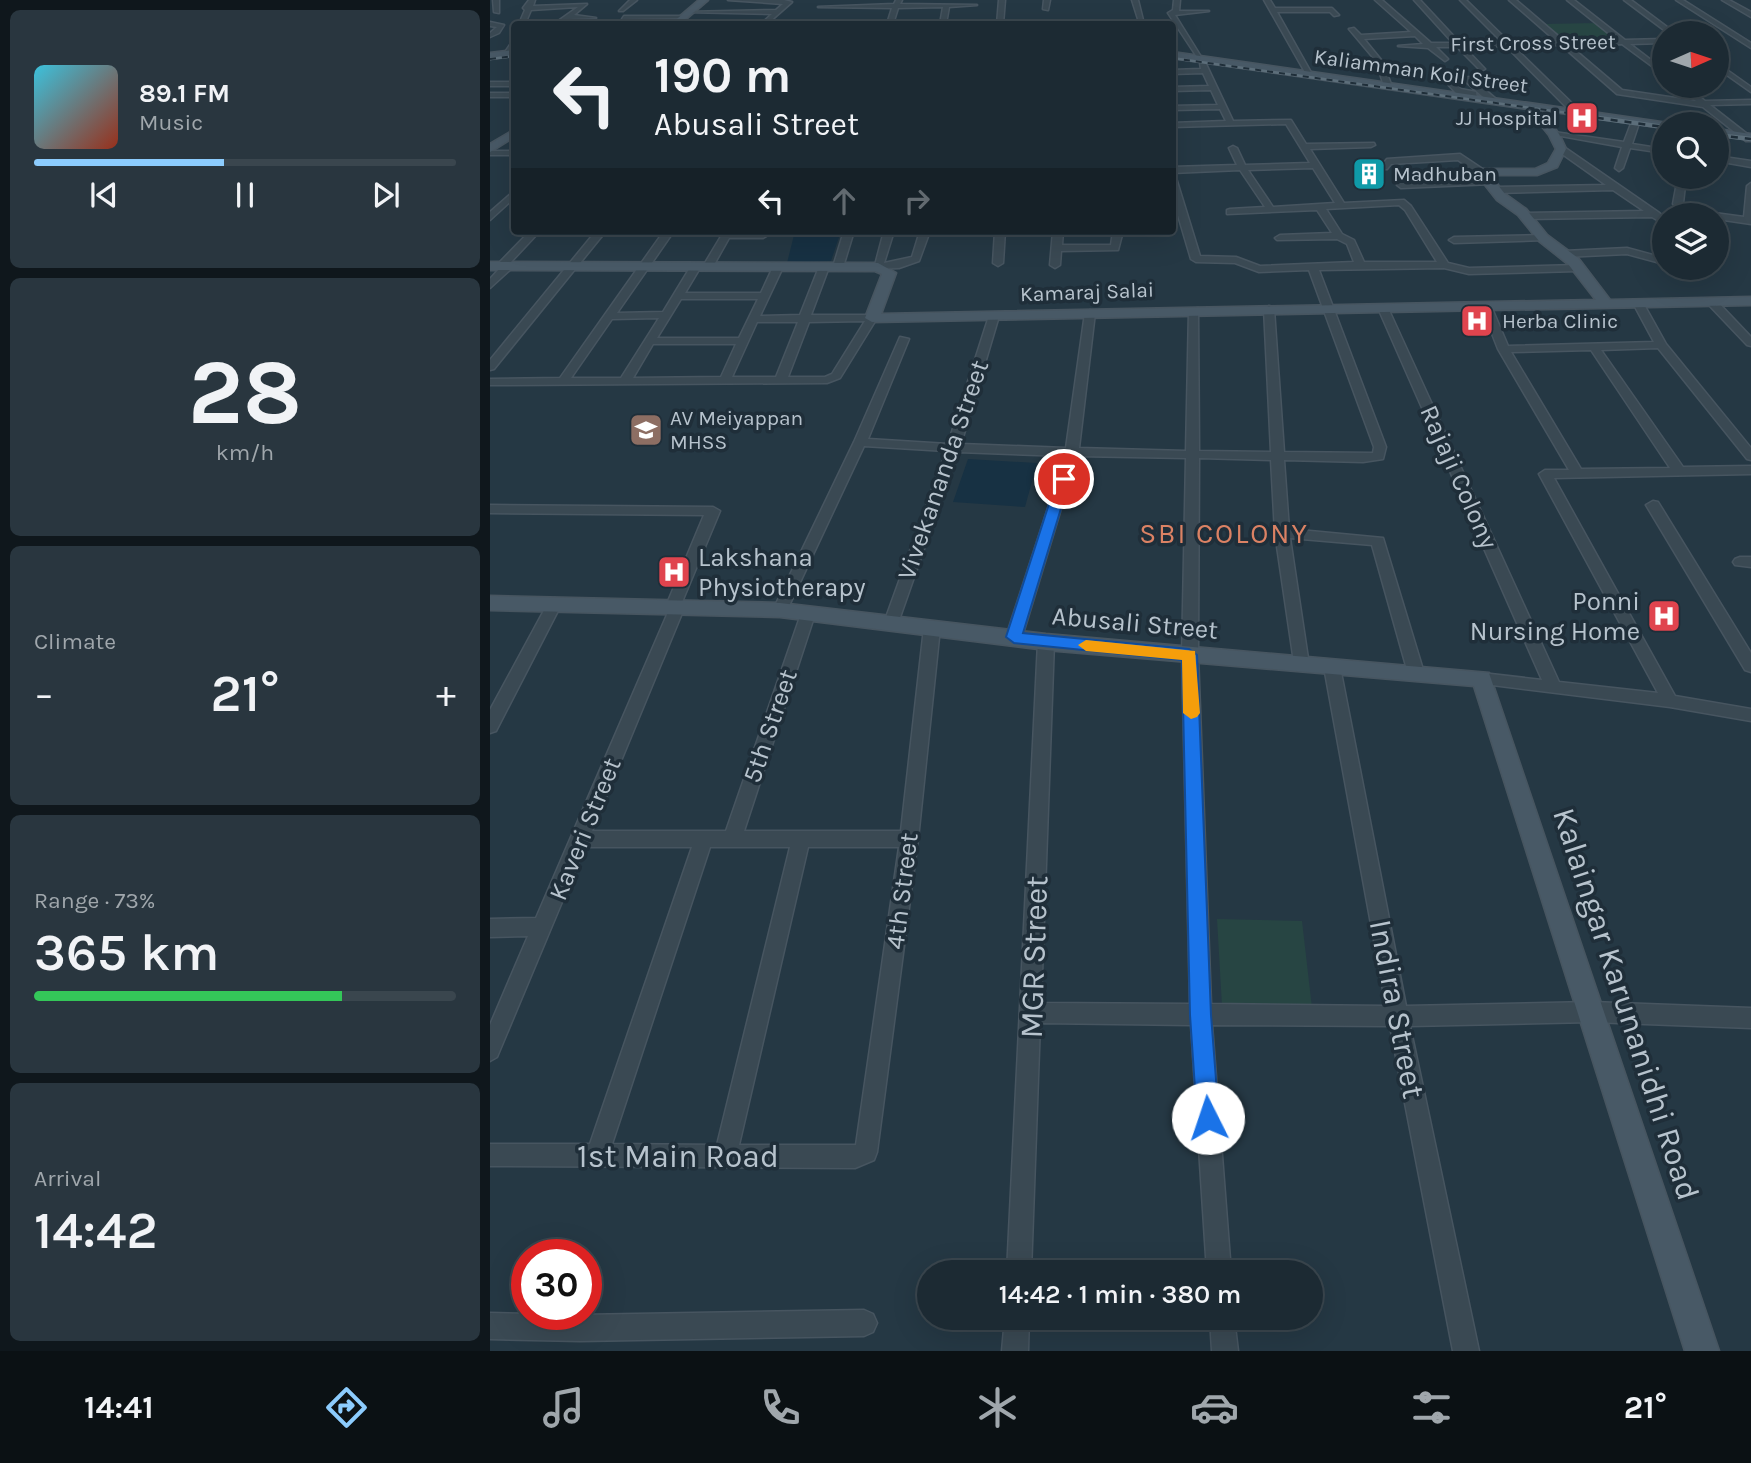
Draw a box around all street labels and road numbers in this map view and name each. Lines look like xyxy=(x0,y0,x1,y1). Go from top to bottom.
street label: First Cross Street xyxy=(1450,30,1616,56)
street label: Kaliamman Koil Street xyxy=(1313,44,1529,98)
street label: Kamaraj Salai xyxy=(1020,278,1154,306)
street label: Vivekananda Street xyxy=(891,356,995,584)
street label: Rajaji Colony xyxy=(1413,400,1505,554)
street label: Abusali Street xyxy=(1051,600,1220,646)
street label: 5th Street xyxy=(736,665,804,787)
street label: Kaveri Street xyxy=(542,753,628,905)
street label: Kalaingar Karunanidhi Road xyxy=(1545,803,1707,1205)
street label: 4th Street xyxy=(879,831,925,951)
street label: MGR Street xyxy=(1013,875,1055,1039)
street label: Indira Street xyxy=(1362,916,1432,1102)
street label: 1st Main Road xyxy=(577,1138,779,1175)

